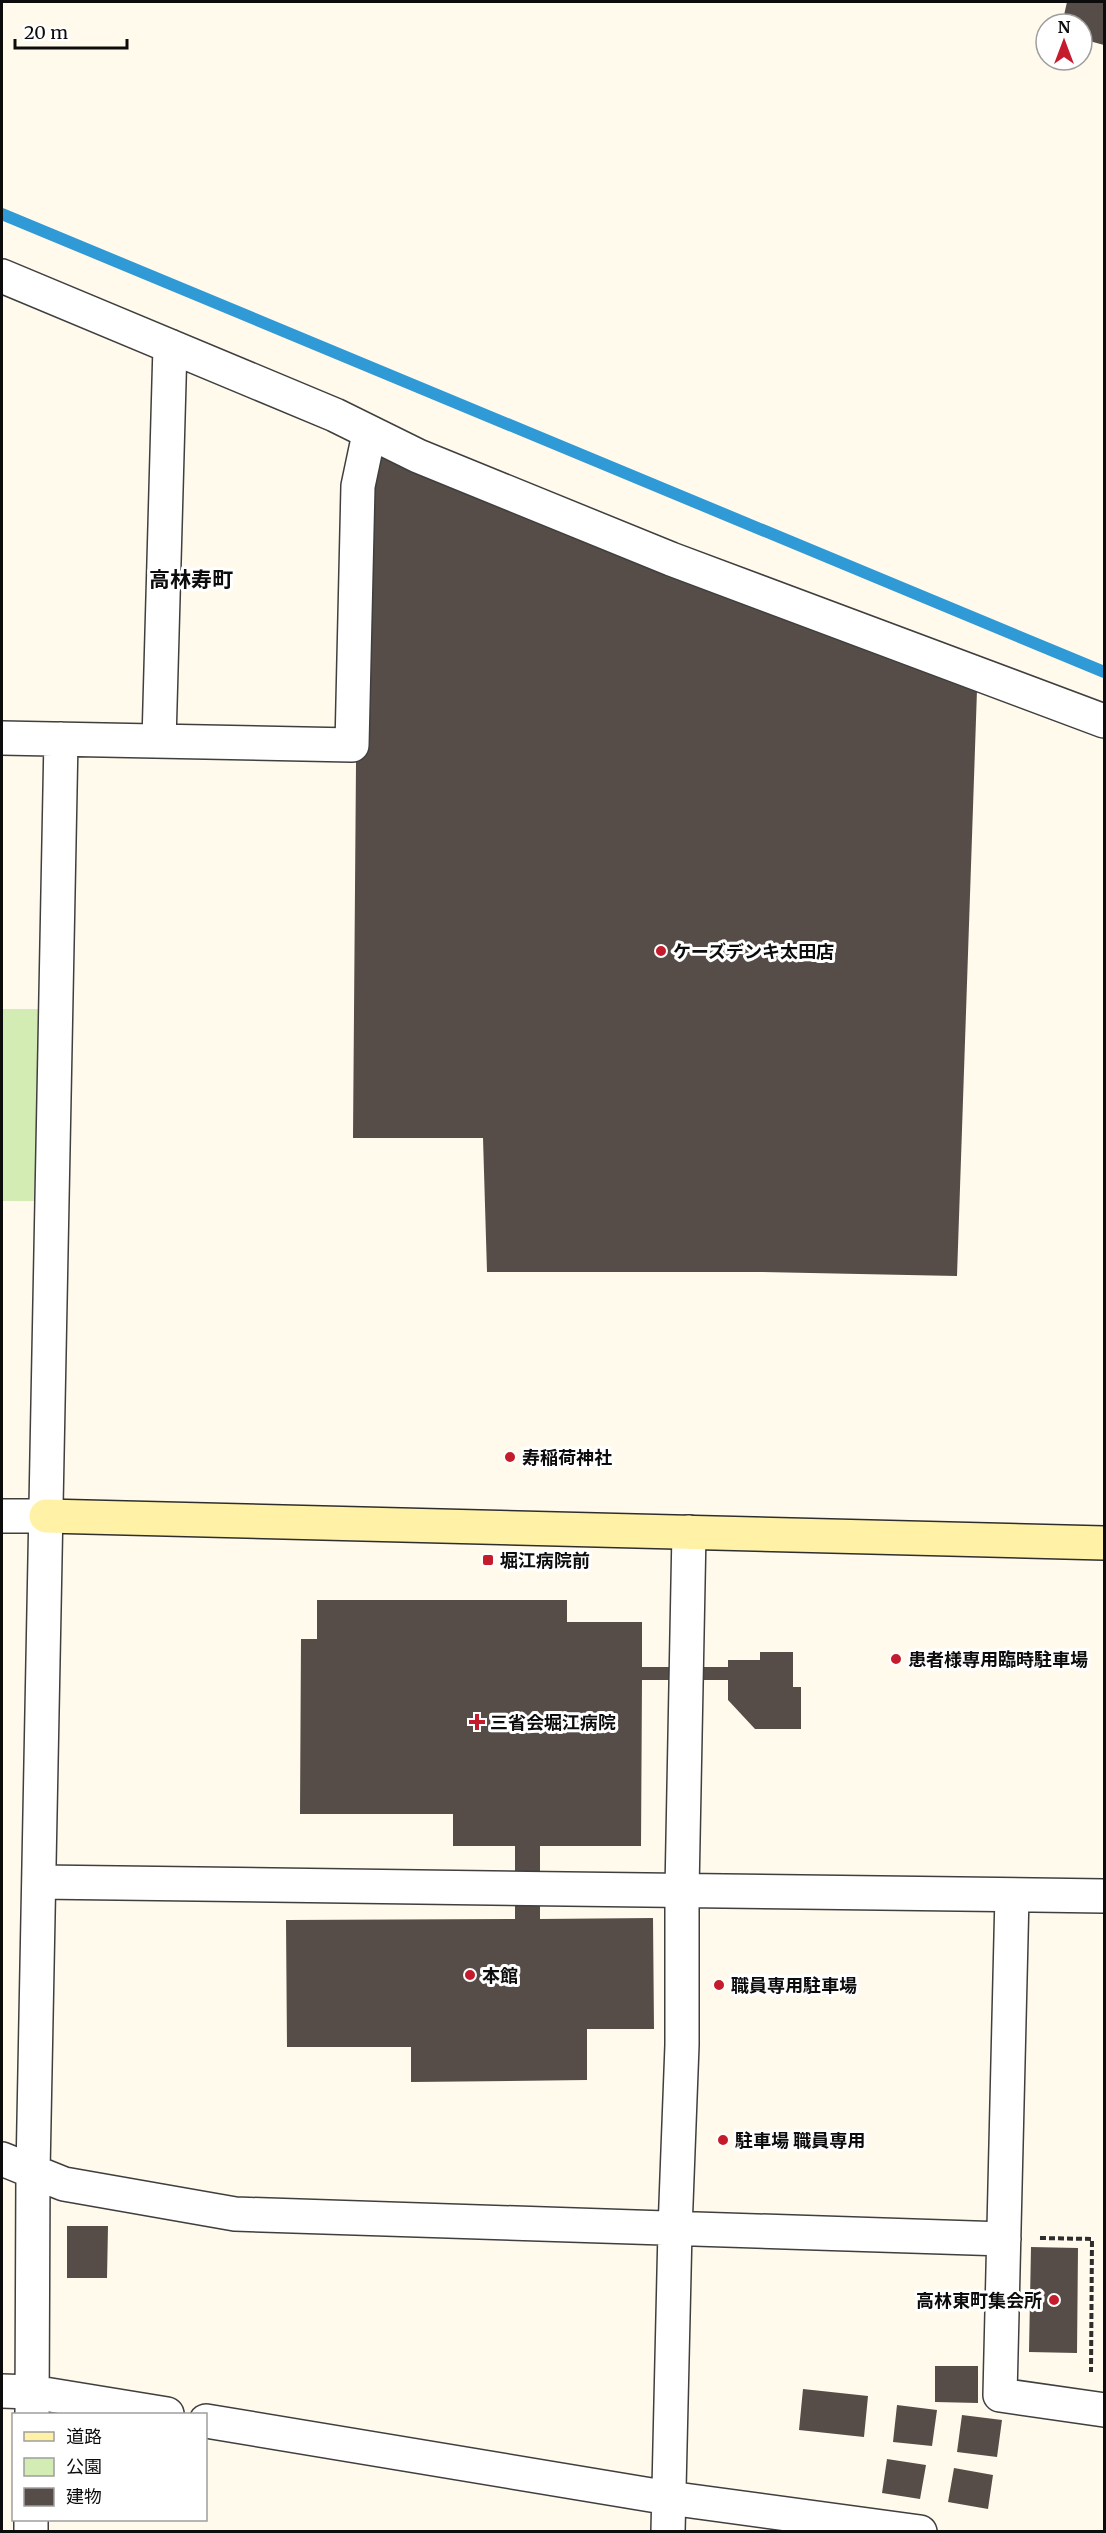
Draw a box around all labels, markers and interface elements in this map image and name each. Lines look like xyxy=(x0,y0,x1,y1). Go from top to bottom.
scale bar xyxy=(15,12,128,50)
north arrow xyxy=(1034,12,1094,72)
text: N xyxy=(1058,17,1071,37)
text: 20 m xyxy=(24,21,68,44)
district label: 高林寿町 xyxy=(149,566,233,593)
place label: ケーズデンキ太田店 xyxy=(673,940,834,963)
marker: ケーズデンキ太田店 xyxy=(654,944,668,958)
place label: 寿稲荷神社 xyxy=(522,1446,612,1469)
marker: 寿稲荷神社 xyxy=(503,1450,517,1464)
place label: 堀江病院前 xyxy=(500,1549,590,1572)
marker: 堀江病院前 xyxy=(481,1553,495,1567)
place label: 患者様専用臨時駐車場 xyxy=(908,1648,1088,1671)
marker: 患者様専用臨時駐車場 xyxy=(889,1652,903,1666)
place label: 三省会堀江病院 xyxy=(490,1711,616,1734)
marker: 三省会堀江病院 xyxy=(468,1713,486,1731)
place label: 本館 xyxy=(482,1964,518,1987)
marker: 本館 xyxy=(463,1968,477,1982)
place label: 職員専用駐車場 xyxy=(731,1974,857,1997)
marker: 職員専用駐車場 xyxy=(712,1978,726,1992)
place label: 駐車場 職員専用 xyxy=(735,2129,865,2152)
marker: 駐車場 職員専用 xyxy=(716,2133,730,2147)
place label: 高林東町集会所 xyxy=(916,2289,1042,2312)
marker: 高林東町集会所 xyxy=(1047,2293,1061,2307)
legend xyxy=(12,2413,207,2521)
text: 道路 xyxy=(66,2425,102,2448)
text: 公園 xyxy=(66,2455,102,2478)
text: 建物 xyxy=(66,2485,102,2508)

